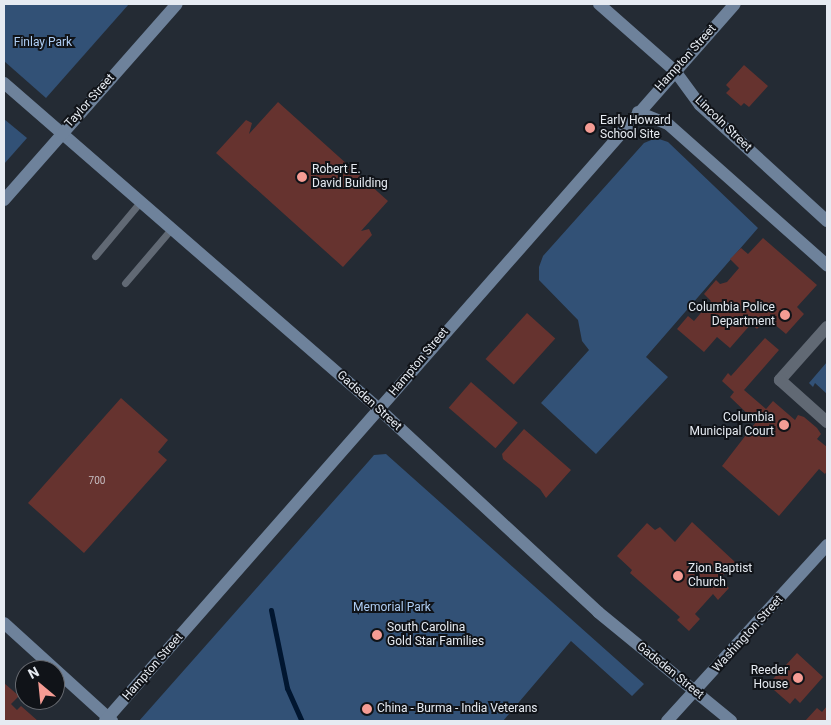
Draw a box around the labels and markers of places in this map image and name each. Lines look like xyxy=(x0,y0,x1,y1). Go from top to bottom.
place label: Early Howard School Site xyxy=(600,114,671,142)
marker: Early Howard School Site xyxy=(584,122,596,134)
place label: Robert E. David Building xyxy=(312,163,388,191)
marker: Robert E. David Building xyxy=(296,171,308,183)
place label: Columbia Police Department xyxy=(688,301,775,329)
marker: Columbia Police Department xyxy=(779,309,791,321)
place label: Columbia Municipal Court xyxy=(689,411,774,439)
marker: Columbia Municipal Court xyxy=(778,419,790,431)
place label: Zion Baptist Church xyxy=(688,562,752,590)
marker: Zion Baptist Church xyxy=(672,570,684,582)
place label: South Carolina Gold Star Families xyxy=(387,621,484,649)
marker: South Carolina Gold Star Families xyxy=(371,629,383,641)
place label: Reeder House xyxy=(751,664,788,692)
marker: Reeder House xyxy=(792,672,804,684)
place label: China - Burma - India Veterans xyxy=(377,702,538,716)
marker: China - Burma - India Veterans xyxy=(361,703,373,715)

